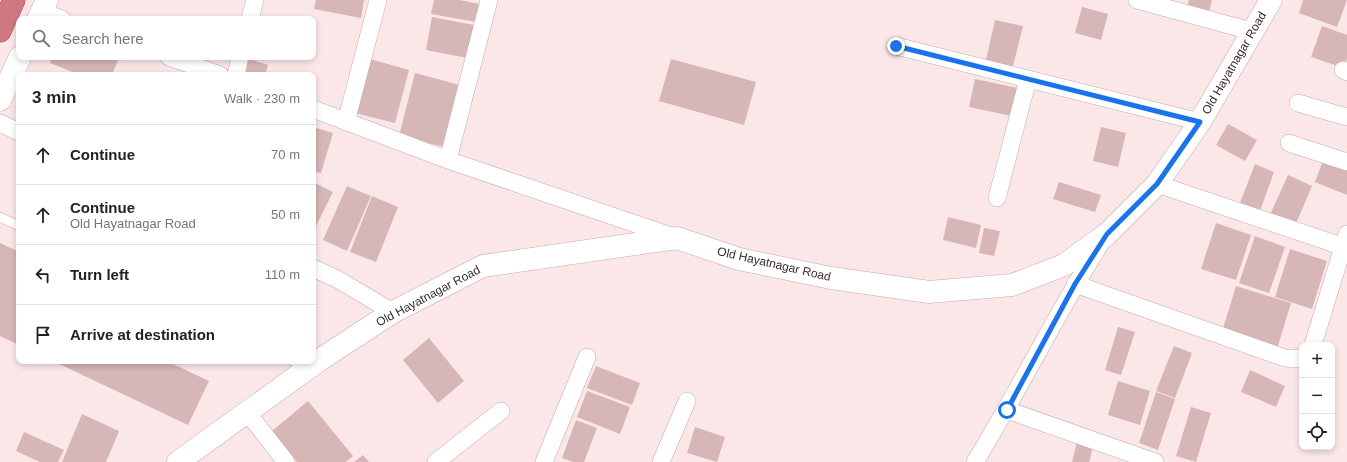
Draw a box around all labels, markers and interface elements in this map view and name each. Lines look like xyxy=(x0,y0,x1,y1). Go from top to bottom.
street label: Old Hayatnagar Road xyxy=(1199,9,1269,117)
search box xyxy=(16,16,316,60)
icon: search xyxy=(30,27,52,49)
text: Search here xyxy=(62,30,144,47)
route end xyxy=(887,37,905,55)
text: 3 min xyxy=(32,88,76,107)
text: Walk · 230 m xyxy=(224,91,300,106)
icon: ahead xyxy=(32,144,54,166)
text: Continue xyxy=(70,146,135,163)
text: 70 m xyxy=(271,147,300,162)
text: Continue xyxy=(70,199,135,216)
icon: ahead xyxy=(32,204,54,226)
text: 50 m xyxy=(271,207,300,222)
text: Old Hayatnagar Road xyxy=(70,216,196,231)
street label: Old Hayatnagar Road xyxy=(716,244,832,284)
street label: Old Hayatnagar Road xyxy=(373,263,483,329)
icon: left xyxy=(32,264,54,286)
text: Turn left xyxy=(70,266,129,283)
text: 110 m xyxy=(265,267,300,282)
icon: arrive xyxy=(32,324,54,346)
text: Arrive at destination xyxy=(70,326,215,343)
map controls xyxy=(1299,342,1335,450)
button: + xyxy=(1299,342,1335,378)
button: − xyxy=(1299,378,1335,414)
route start xyxy=(998,401,1016,419)
button: locate xyxy=(1299,414,1335,450)

